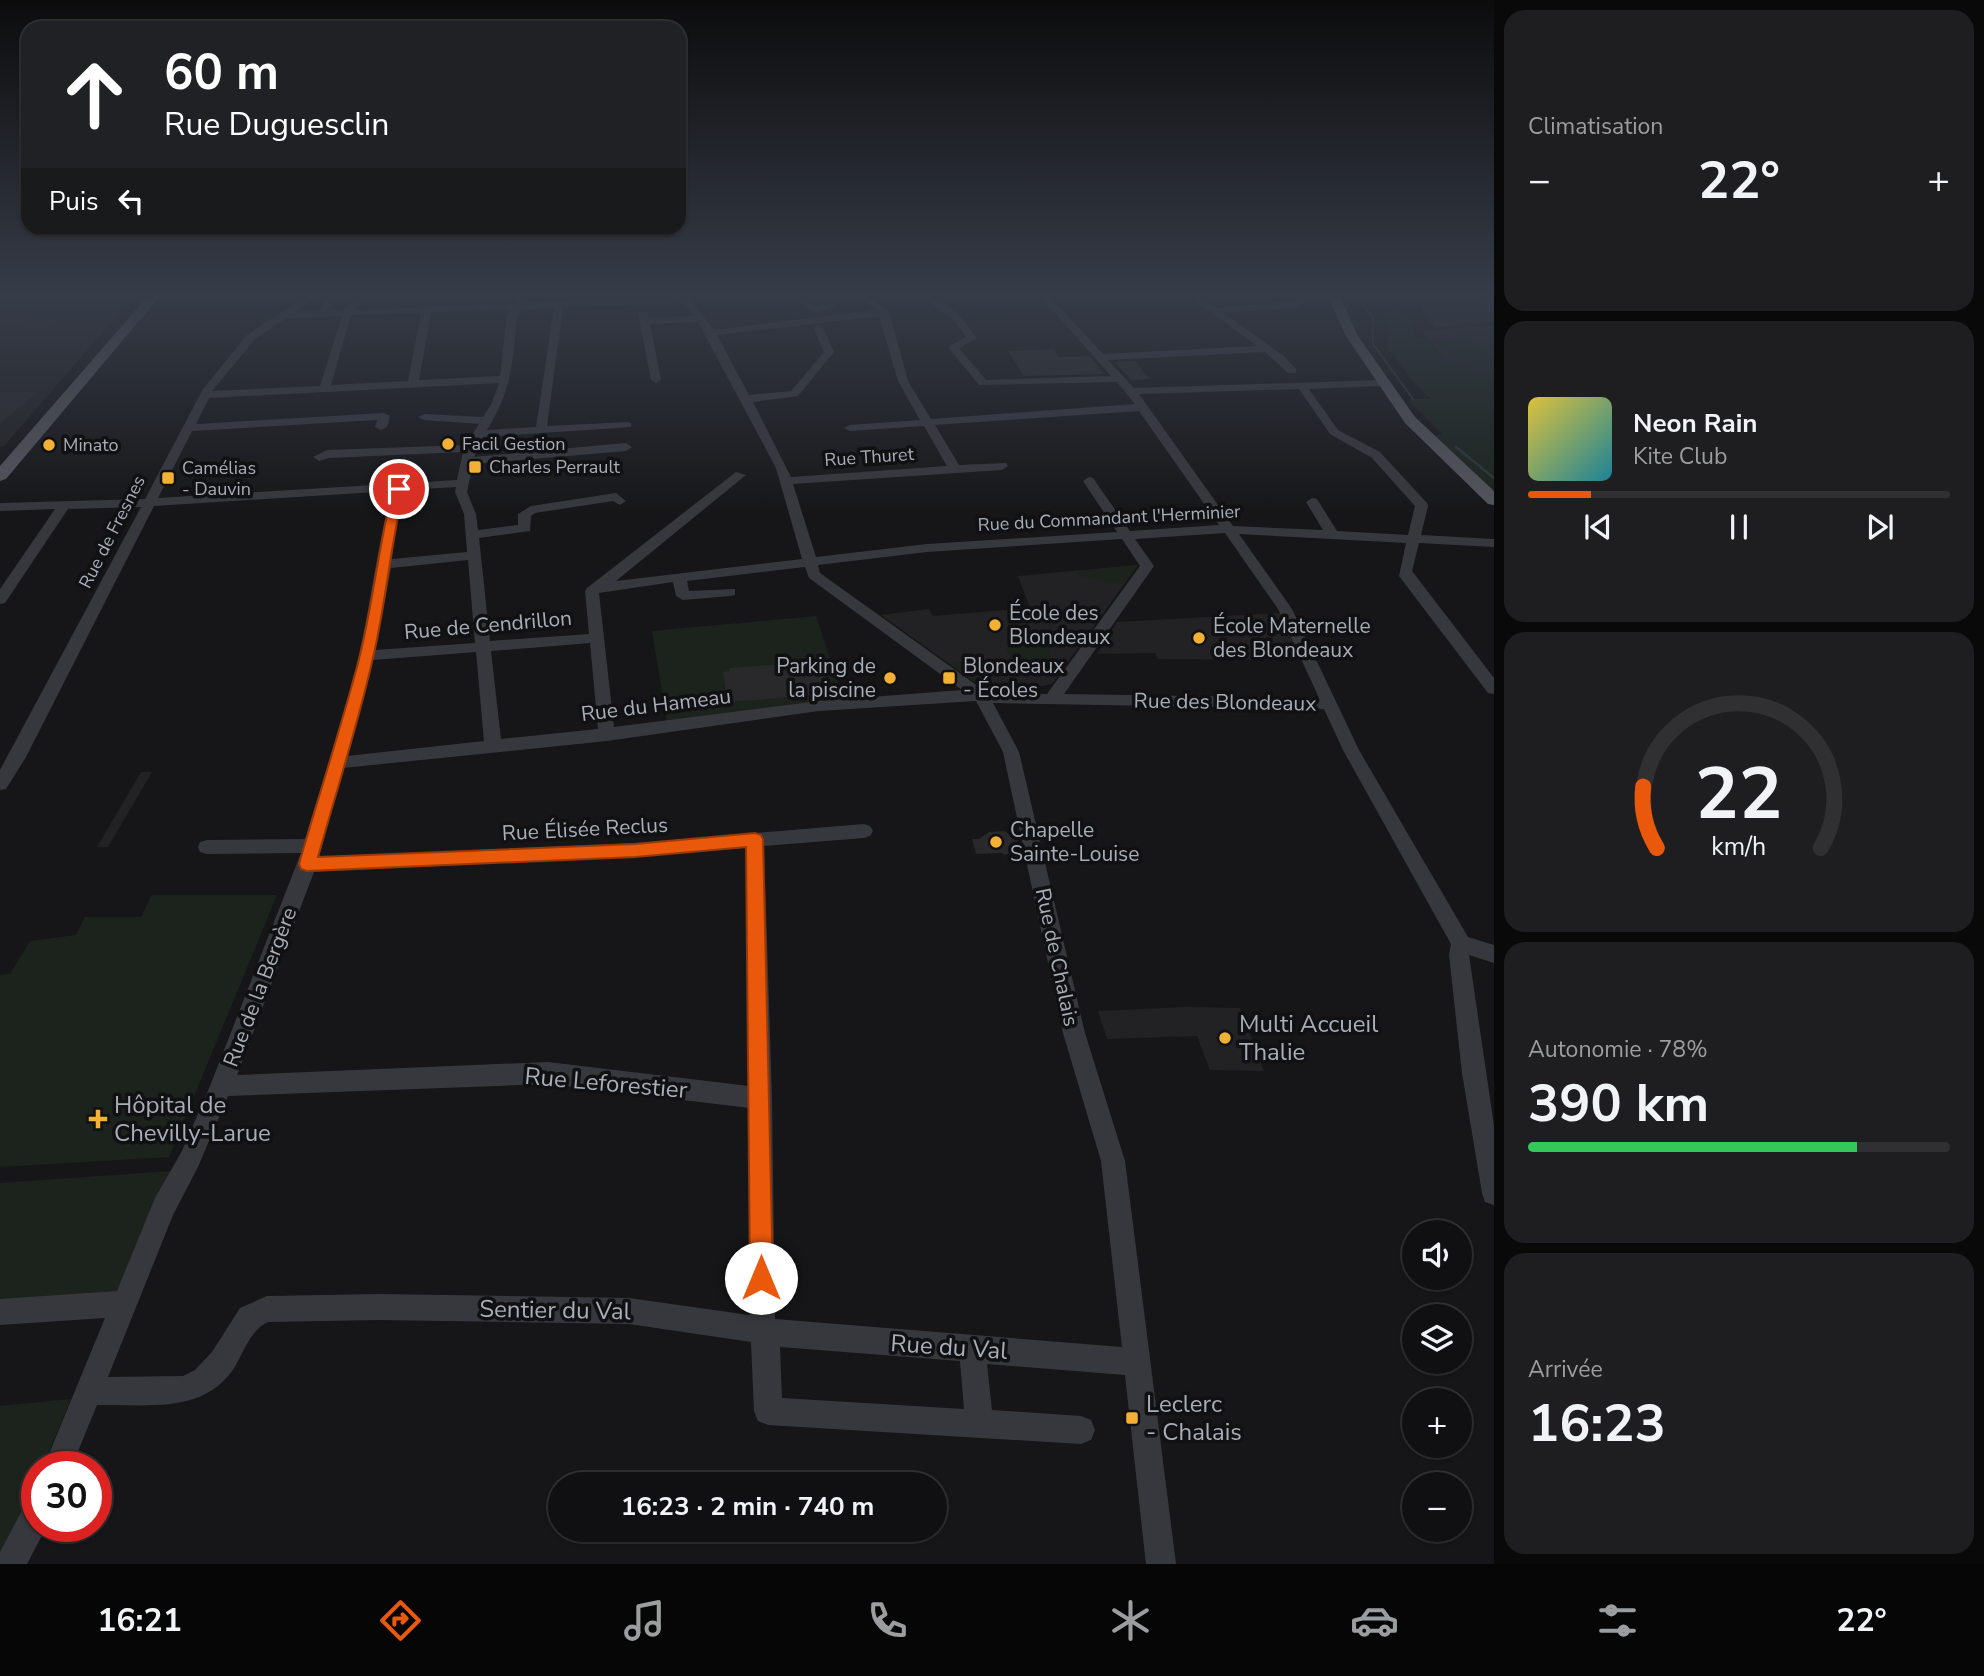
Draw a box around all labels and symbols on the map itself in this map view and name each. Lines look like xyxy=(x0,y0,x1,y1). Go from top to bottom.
place label: Facil Gestion xyxy=(462,432,565,456)
place label: Minato xyxy=(63,433,119,457)
marker: Facil Gestion xyxy=(440,436,456,452)
marker: Minato xyxy=(41,437,57,453)
street label: Rue Thuret xyxy=(823,442,915,472)
place label: Charles Perrault xyxy=(489,455,621,479)
place label: Camélias - Dauvin xyxy=(182,456,256,501)
pin xyxy=(369,459,429,519)
marker: Charles Perrault xyxy=(467,459,483,475)
marker: Camélias - Dauvin xyxy=(160,470,176,486)
street label: Rue de Fresnes xyxy=(73,471,151,593)
street label: Rue du Commandant l'Herminier xyxy=(977,499,1242,537)
place label: École des Blondeaux xyxy=(1009,599,1110,651)
street label: Rue de Cendrillon xyxy=(403,604,573,646)
place label: École Maternelle des Blondeaux xyxy=(1213,612,1371,664)
marker: École des Blondeaux xyxy=(987,617,1003,633)
marker: École Maternelle des Blondeaux xyxy=(1191,630,1207,646)
place label: Parking de la piscine xyxy=(776,652,876,704)
place label: Blondeaux - Écoles xyxy=(963,652,1064,704)
marker: Parking de la piscine xyxy=(882,670,898,686)
marker: Blondeaux - Écoles xyxy=(941,670,957,686)
street label: Rue du Hameau xyxy=(579,682,733,728)
street label: Rue des Blondeaux xyxy=(1133,686,1317,718)
street label: Rue Élisée Reclus xyxy=(501,811,669,847)
place label: Chapelle Sainte-Louise xyxy=(1010,816,1139,868)
marker: Chapelle Sainte-Louise xyxy=(988,834,1004,850)
street label: Rue de Chalais xyxy=(1029,885,1085,1029)
street label: Rue de la Bergère xyxy=(217,903,303,1071)
place label: Multi Accueil Thalie xyxy=(1239,1008,1378,1068)
marker: Multi Accueil Thalie xyxy=(1217,1030,1233,1046)
street label: Rue Leforestier xyxy=(523,1060,689,1106)
place label: Hôpital de Chevilly-Larue xyxy=(114,1089,271,1149)
marker: Hôpital de Chevilly-Larue xyxy=(88,1109,108,1129)
position arrow xyxy=(724,1241,798,1315)
street label: Sentier du Val xyxy=(479,1293,631,1327)
street label: Rue du Val xyxy=(889,1327,1009,1367)
place label: Leclerc - Chalais xyxy=(1146,1388,1242,1448)
marker: Leclerc - Chalais xyxy=(1124,1410,1140,1426)
speed limit sign: 30 xyxy=(21,1451,112,1542)

